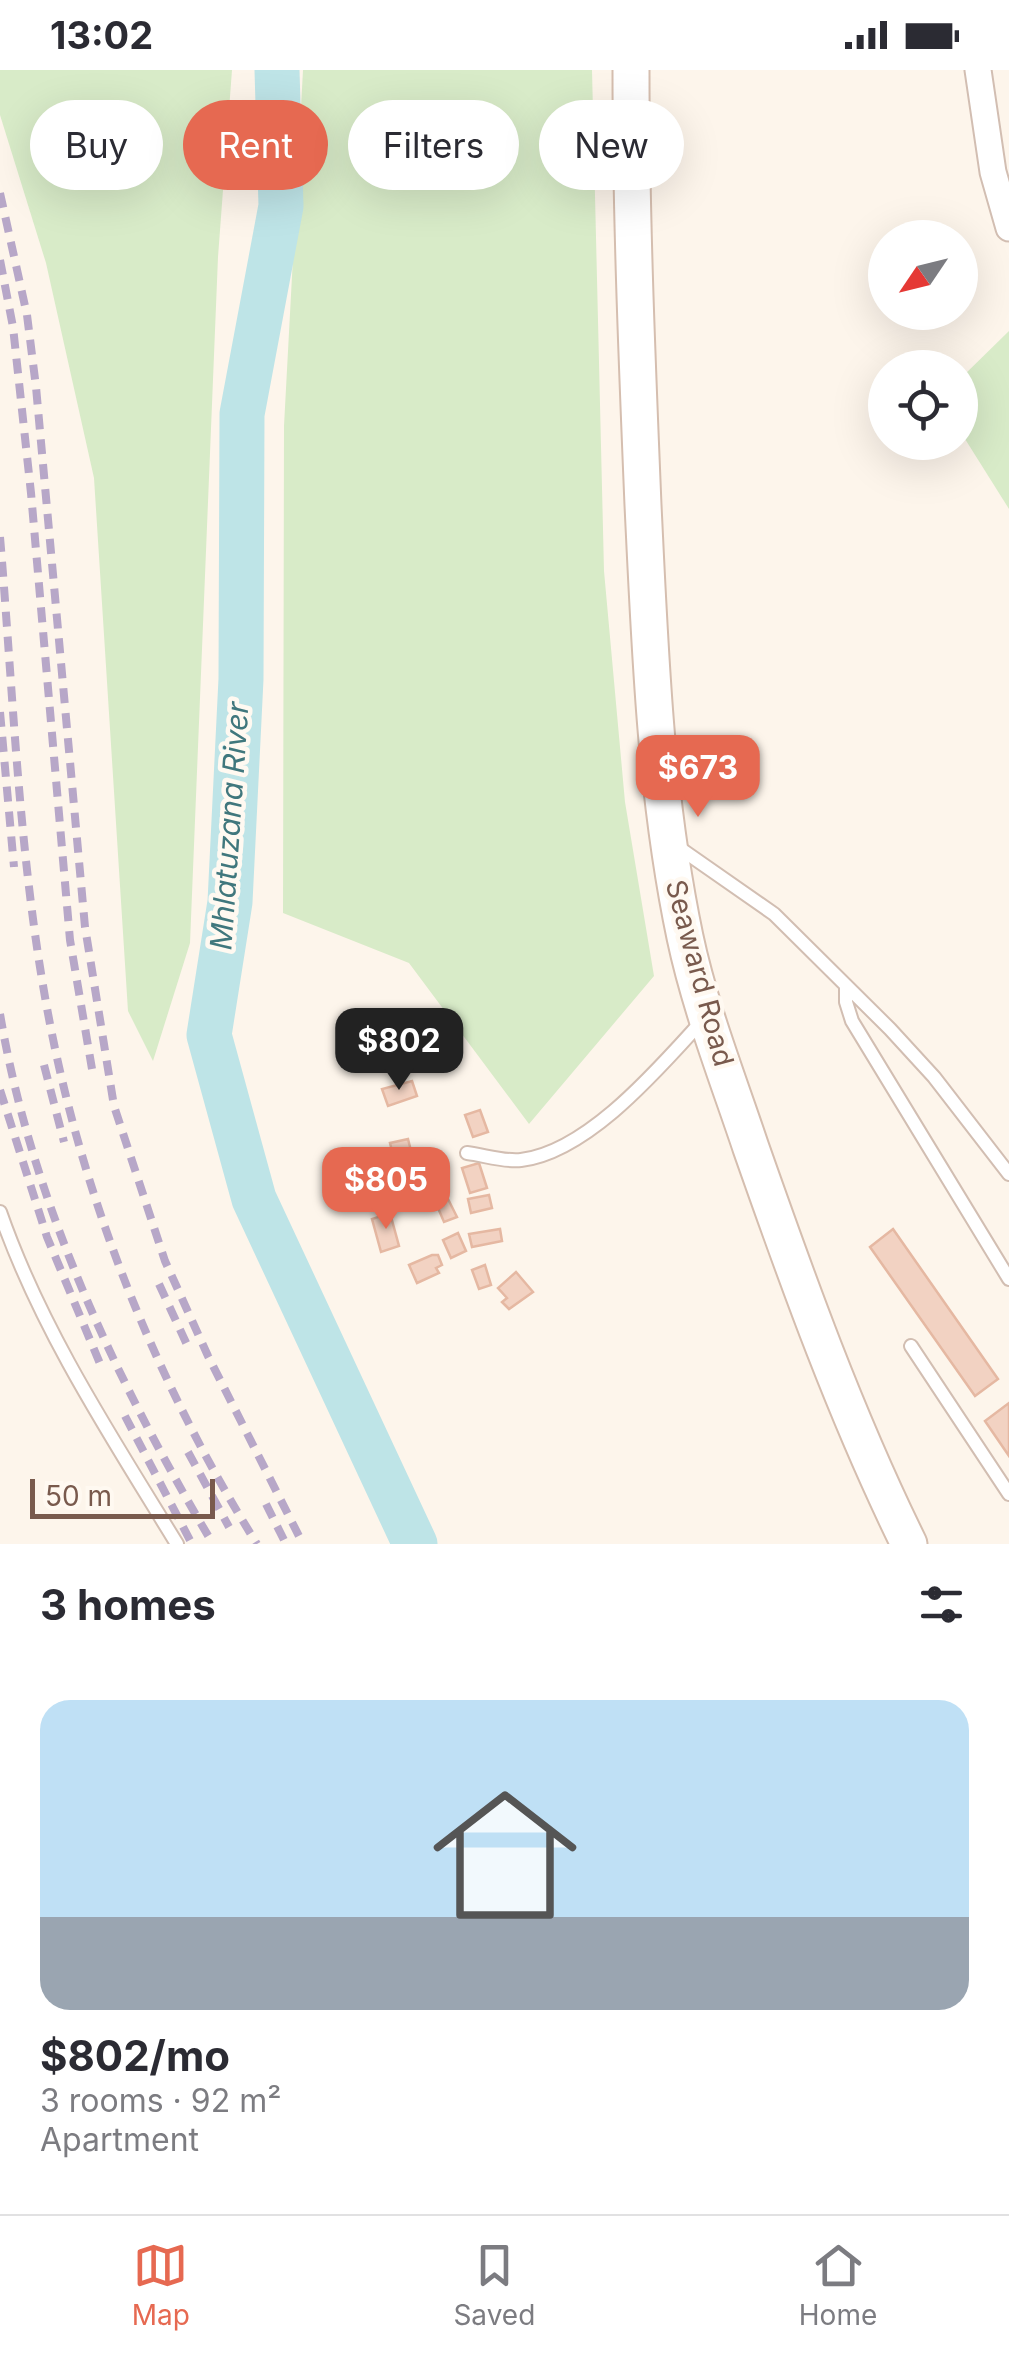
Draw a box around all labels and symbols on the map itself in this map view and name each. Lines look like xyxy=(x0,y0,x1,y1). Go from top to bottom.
north arrow xyxy=(868,220,978,330)
water label: Mhlatuzana River xyxy=(202,700,256,951)
pin: $673 xyxy=(639,735,757,820)
street label: Seaward Road xyxy=(659,876,741,1070)
pin: $802 xyxy=(340,1008,458,1093)
pin: $805 xyxy=(327,1147,445,1232)
scale bar xyxy=(30,1474,215,1518)

